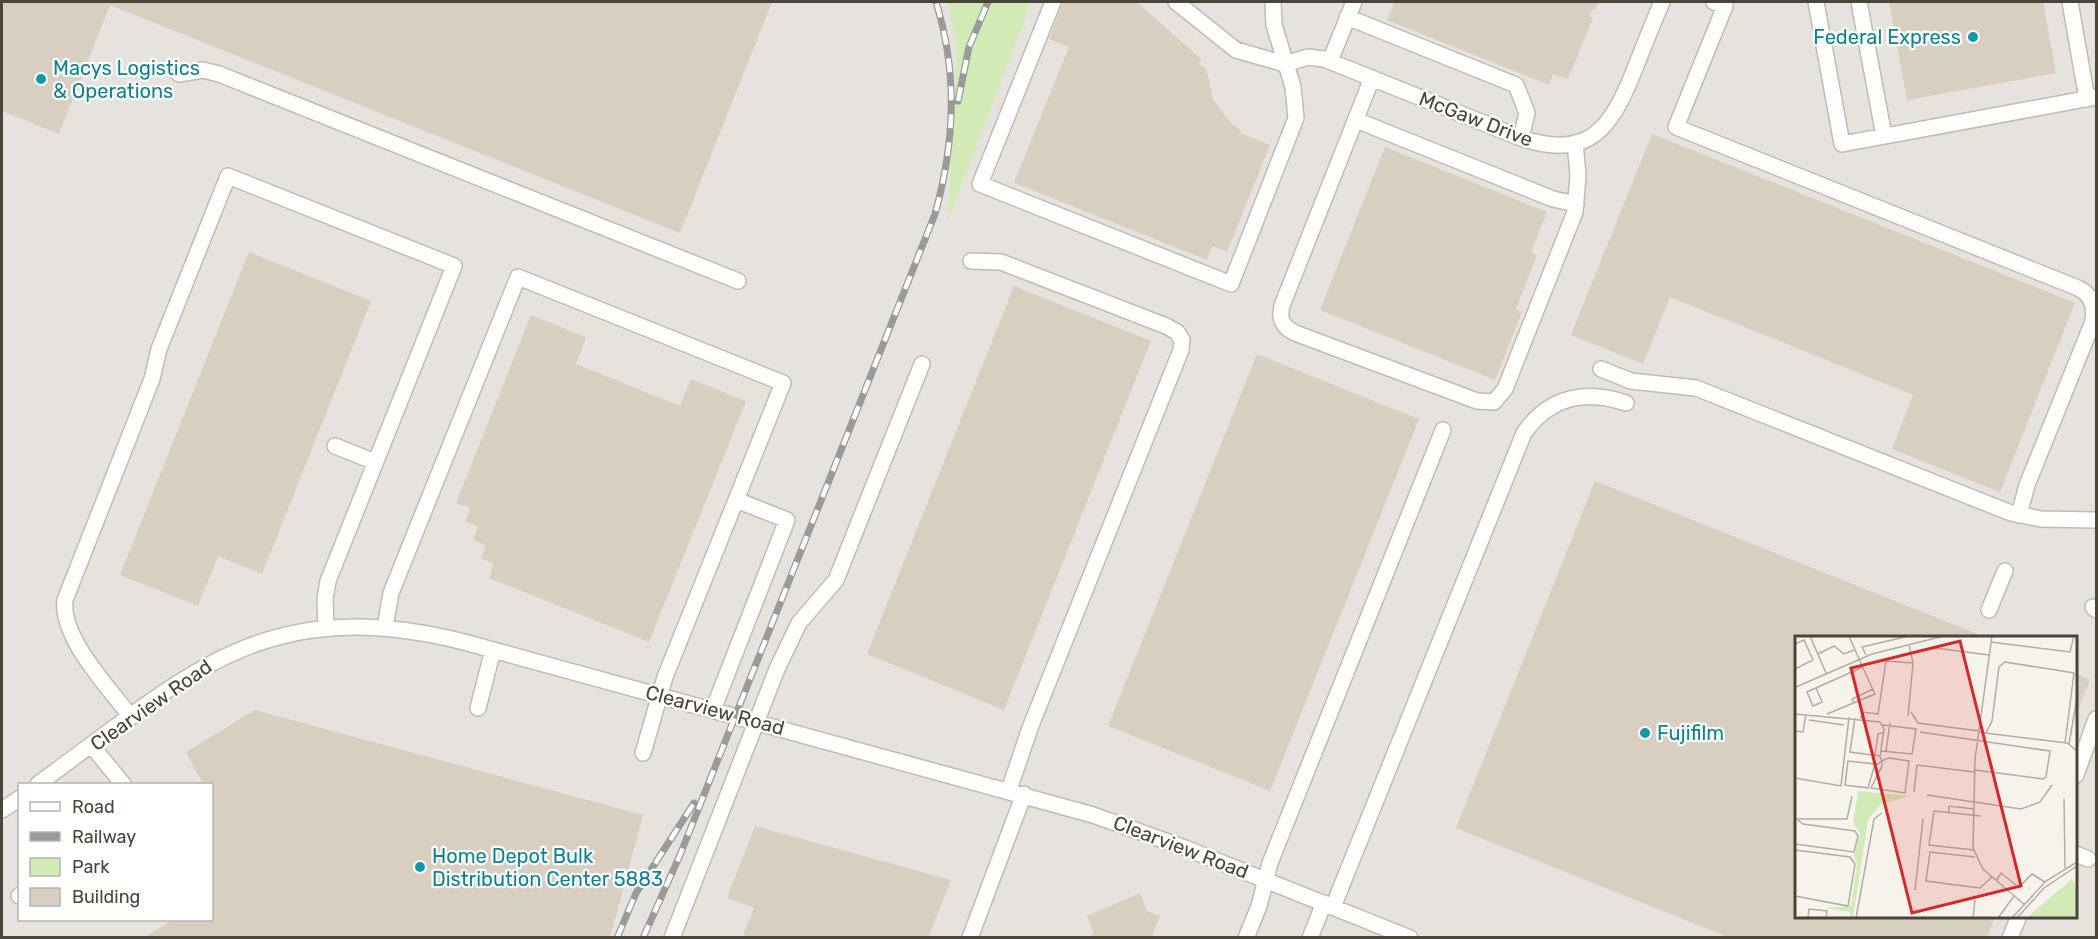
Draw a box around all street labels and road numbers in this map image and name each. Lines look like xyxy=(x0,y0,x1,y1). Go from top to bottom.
street label: McGaw Drive xyxy=(1416,86,1536,152)
street label: Clearview Road xyxy=(86,654,216,756)
street label: Clearview Road xyxy=(643,680,787,740)
street label: Clearview Road xyxy=(1110,810,1252,884)

